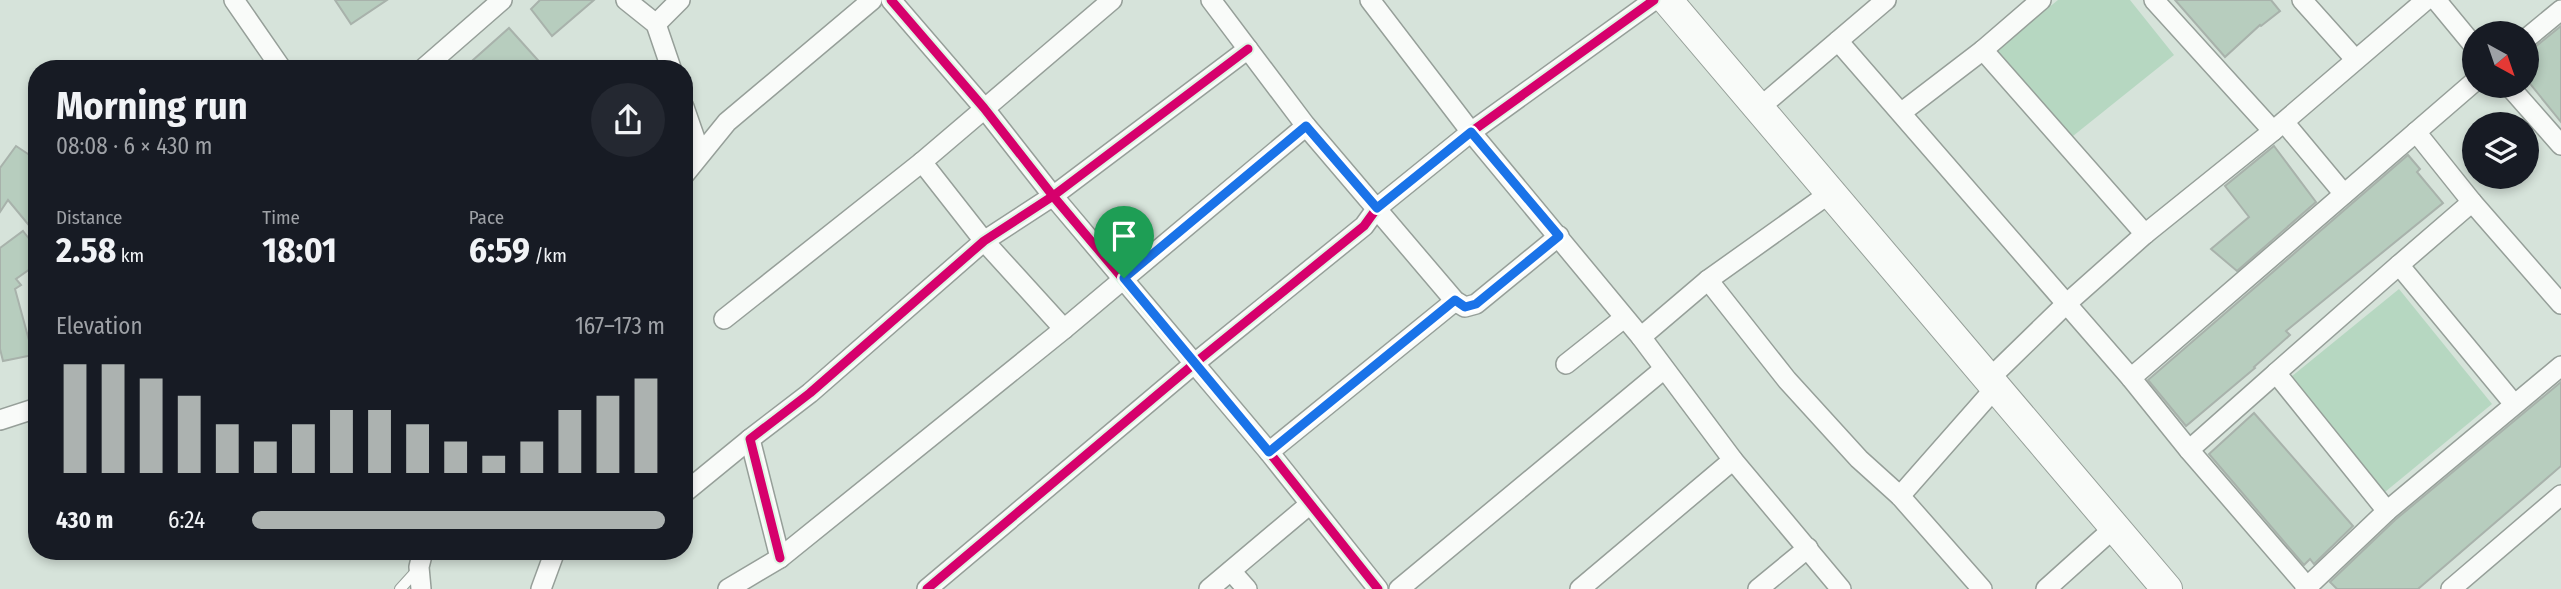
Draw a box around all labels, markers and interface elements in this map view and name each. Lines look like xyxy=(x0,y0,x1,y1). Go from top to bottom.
north arrow xyxy=(2462,21,2539,98)
map controls xyxy=(2462,21,2539,189)
text: Morning run xyxy=(56,83,248,129)
button: share xyxy=(591,83,665,157)
button: layers xyxy=(2462,112,2539,189)
text: 08:08 · 6 × 430 m xyxy=(56,132,212,160)
text: Distance xyxy=(56,206,123,229)
text: Time xyxy=(262,206,300,229)
text: Pace xyxy=(469,206,504,229)
pin xyxy=(1094,206,1154,278)
icon: arrive xyxy=(1105,217,1143,255)
text: 2.58 xyxy=(56,229,116,271)
text: 18:01 xyxy=(262,229,337,271)
text: 6:59 xyxy=(469,229,530,271)
text: km xyxy=(116,244,144,267)
text: /km xyxy=(530,244,567,267)
text: Elevation xyxy=(56,312,143,340)
text: 167–173 m xyxy=(575,312,665,340)
text: 430 m xyxy=(56,506,113,534)
text: 6:24 xyxy=(168,506,205,534)

